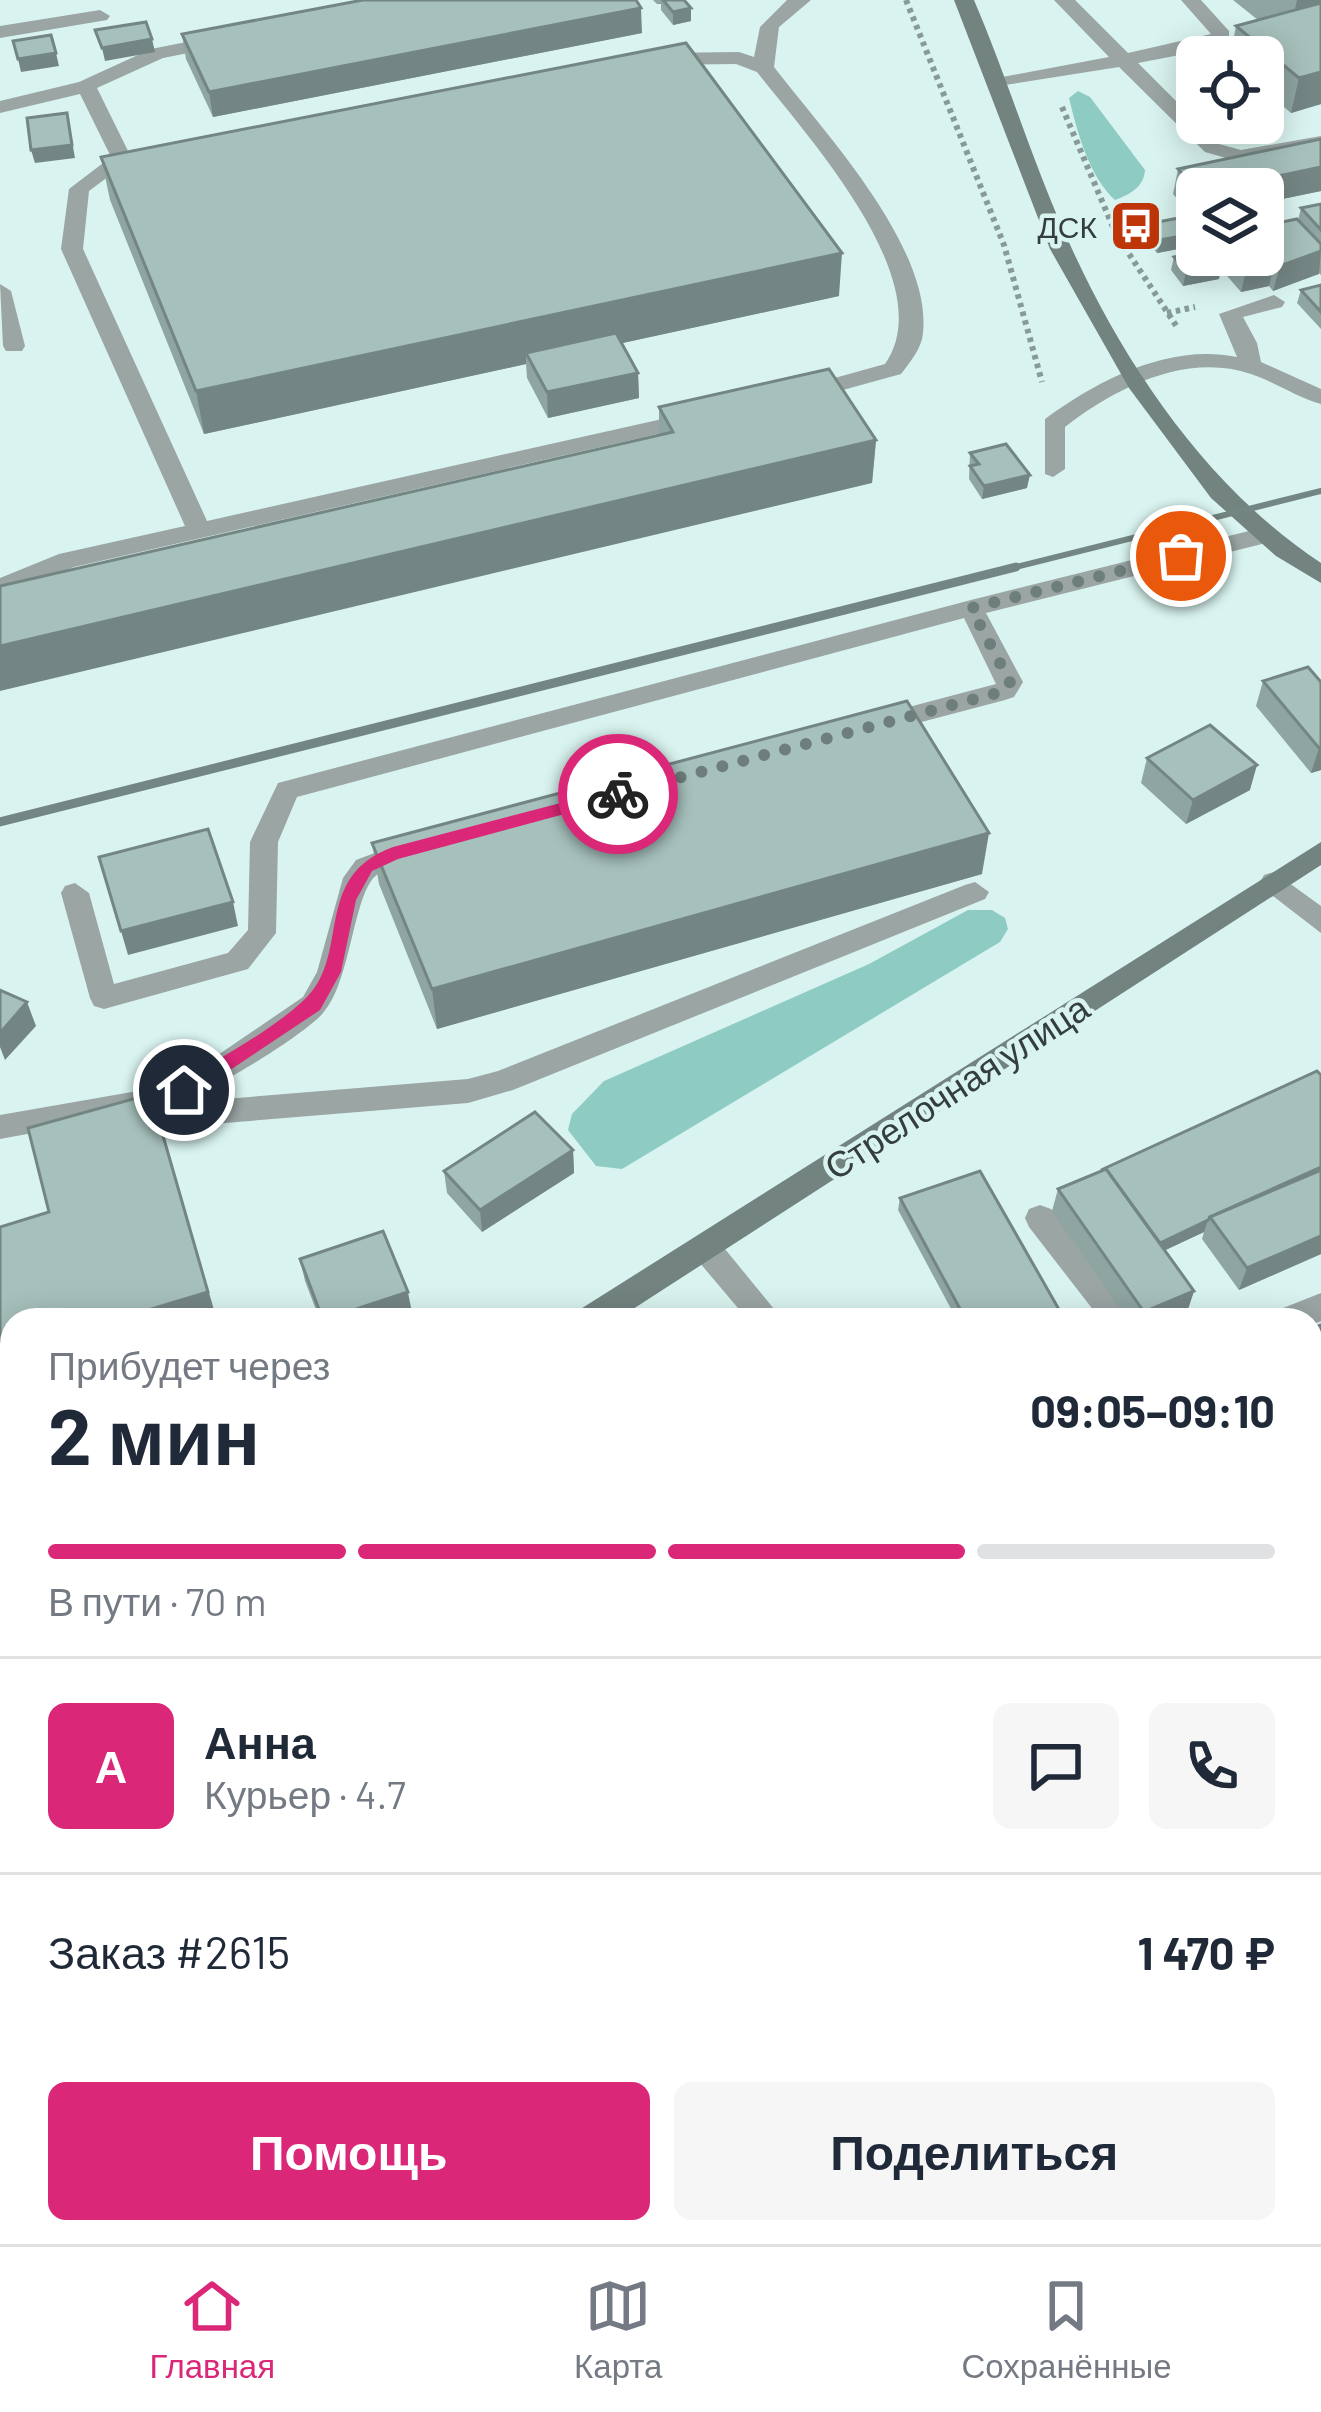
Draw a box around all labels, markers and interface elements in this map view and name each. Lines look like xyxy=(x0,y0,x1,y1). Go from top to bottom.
map controls xyxy=(1176,36,1284,276)
button: locate xyxy=(1176,36,1284,144)
button: layers xyxy=(1176,168,1284,276)
bus stop icon: ДСК xyxy=(1108,198,1164,254)
place label: ДСК xyxy=(1038,208,1098,244)
pin xyxy=(1130,505,1232,607)
icon: bag xyxy=(1148,523,1214,589)
courier xyxy=(558,734,678,854)
icon: bike xyxy=(585,761,651,827)
street label: Стрелочная улица xyxy=(816,984,1098,1188)
pin xyxy=(133,1039,235,1141)
icon: home xyxy=(151,1057,217,1123)
text: Прибудет через xyxy=(48,1341,330,1388)
text: 09:05–09:10 xyxy=(1030,1383,1275,1437)
text: 2 мин xyxy=(48,1387,260,1481)
text: В пути · 70 m xyxy=(48,1577,266,1624)
button: chat xyxy=(993,1703,1119,1829)
button: phone xyxy=(1149,1703,1275,1829)
text: Анна xyxy=(204,1714,316,1768)
text: А xyxy=(95,1738,127,1792)
text: Курьер · 4.7 xyxy=(204,1770,406,1817)
text: Заказ #2615 xyxy=(48,1924,290,1978)
text: 1 470 ₽ xyxy=(1138,1925,1275,1979)
button: Помощь xyxy=(48,2082,650,2220)
button: Поделиться xyxy=(674,2082,1275,2220)
tab: Главная xyxy=(149,2273,275,2386)
tab: Карта xyxy=(574,2273,662,2386)
tab: Сохранённые xyxy=(961,2273,1172,2386)

